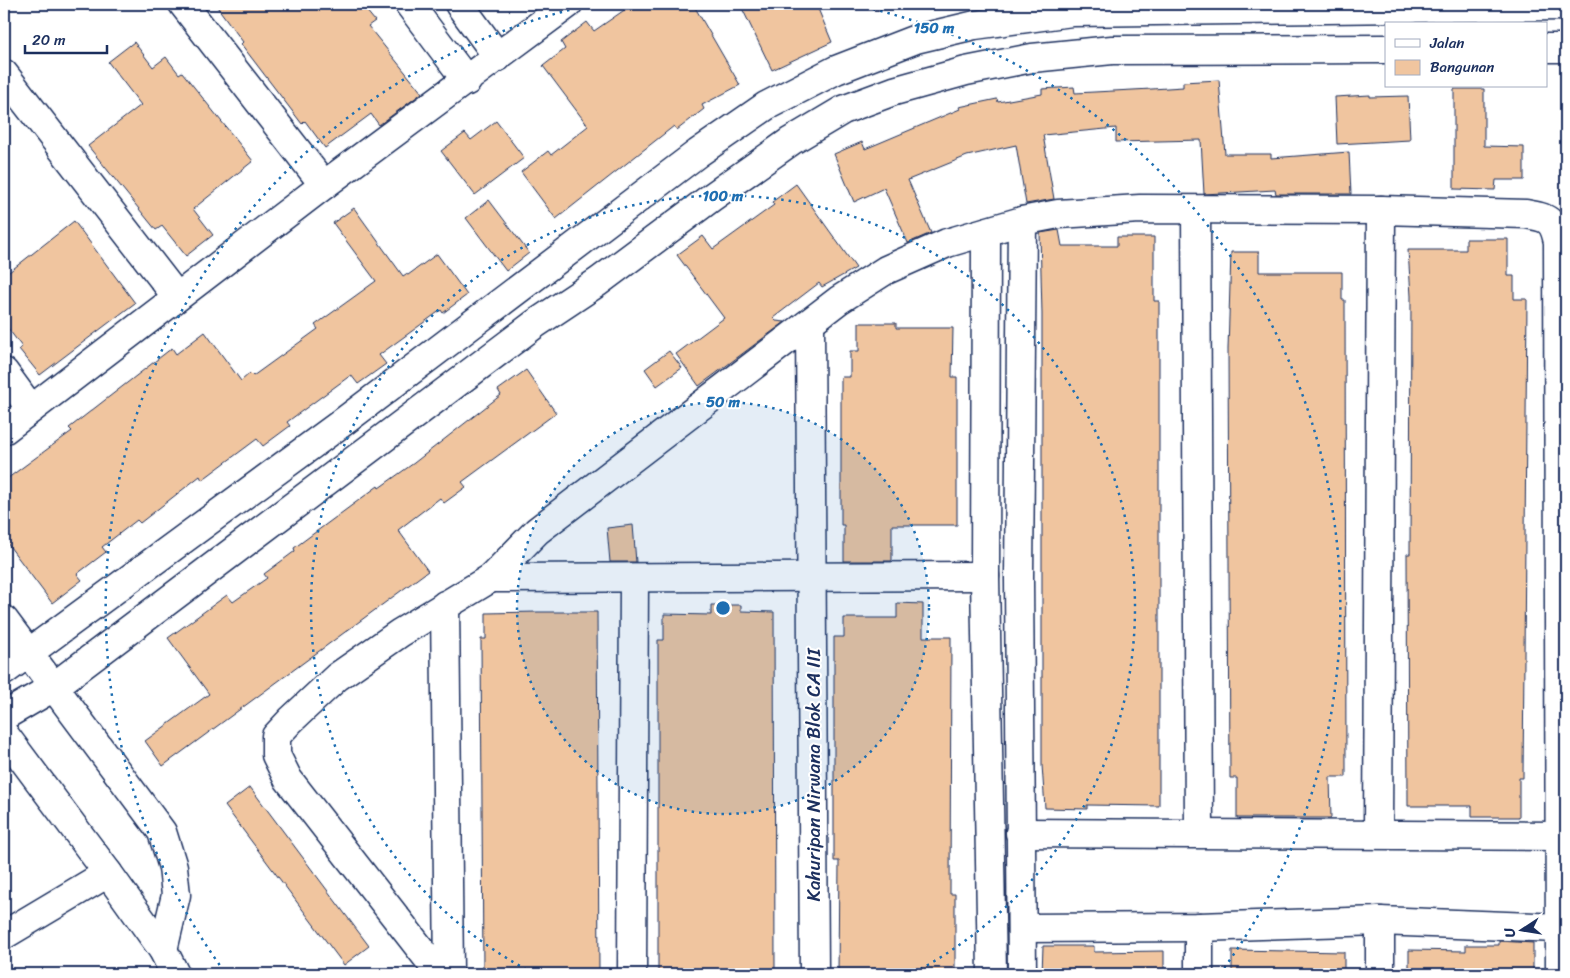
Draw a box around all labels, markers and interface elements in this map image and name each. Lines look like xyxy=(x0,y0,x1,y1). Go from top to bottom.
text: 150 m xyxy=(914,15,955,41)
scale bar xyxy=(25,22,108,54)
legend xyxy=(1385,22,1548,88)
text: 20 m xyxy=(32,27,66,53)
text: Jalan xyxy=(1429,30,1464,56)
text: Bangunan xyxy=(1430,54,1494,80)
text: 100 m xyxy=(703,183,744,209)
text: 50 m xyxy=(706,389,741,415)
centre of rings xyxy=(714,599,732,617)
street label: Kahuripan Nirwana Blok CA III xyxy=(797,647,830,902)
north arrow xyxy=(1498,906,1548,956)
text: U xyxy=(1496,925,1523,940)

